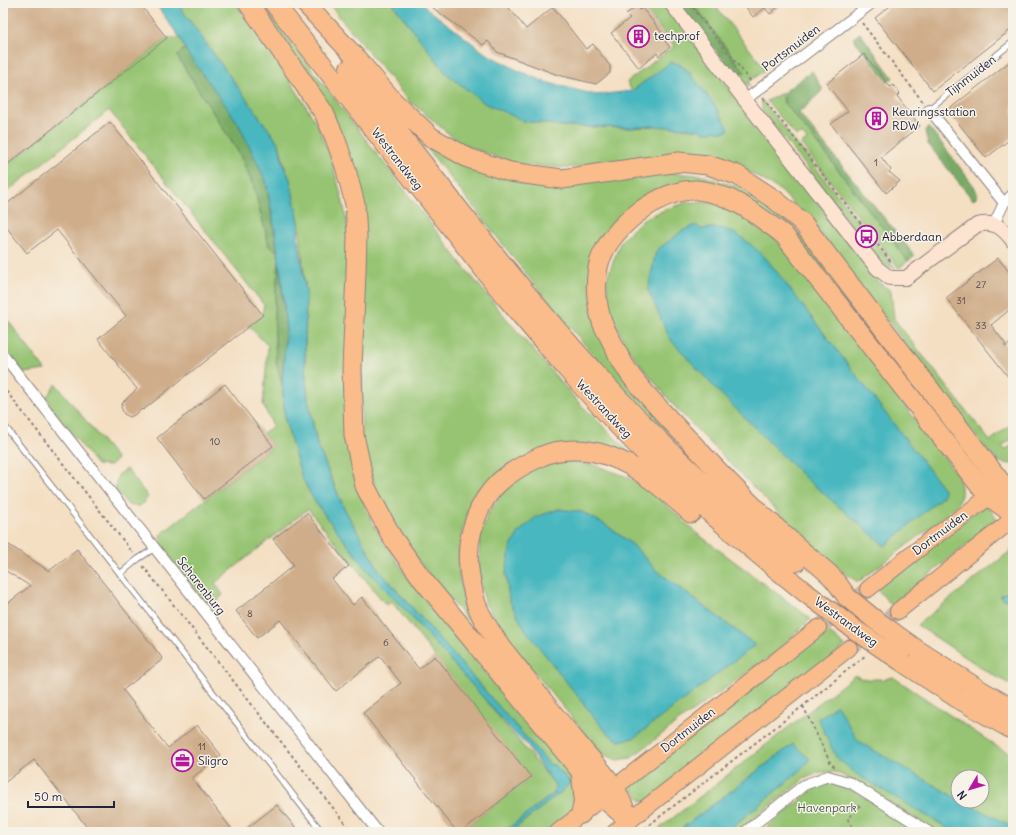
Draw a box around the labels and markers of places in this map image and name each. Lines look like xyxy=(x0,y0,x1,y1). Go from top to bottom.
building icon: techprof xyxy=(626,23,652,49)
place label: techprof xyxy=(654,28,701,43)
place label: Keuringsstation RDW xyxy=(892,104,976,133)
building icon: Keuringsstation RDW xyxy=(863,106,889,132)
bus stop icon: Abberdaan xyxy=(854,224,880,250)
place label: Abberdaan xyxy=(882,229,942,244)
office icon: Sligro xyxy=(170,748,196,774)
place label: Sligro xyxy=(198,753,229,768)

